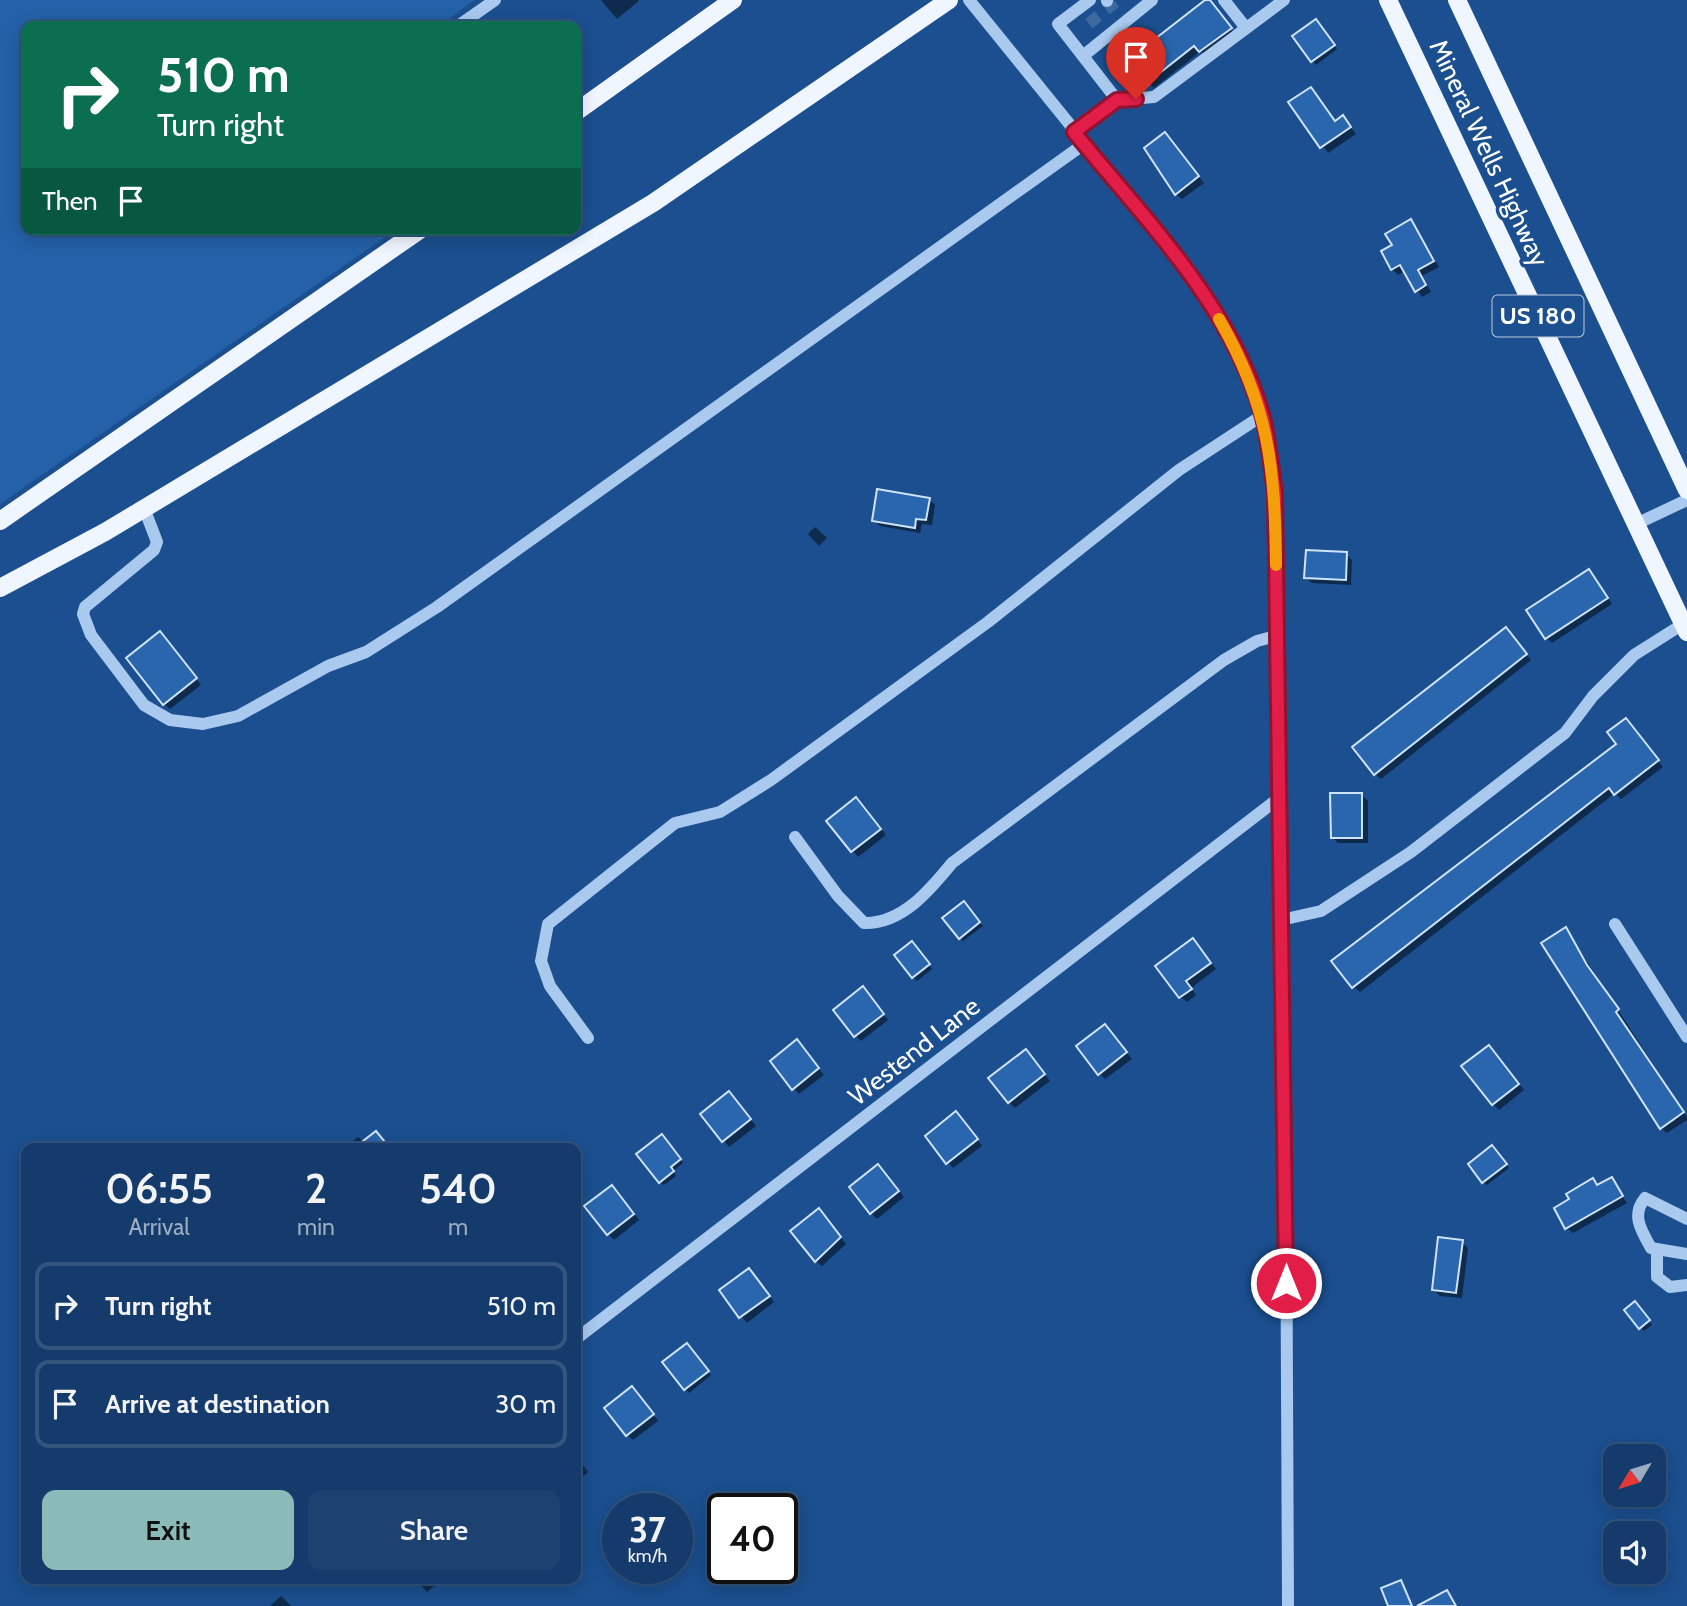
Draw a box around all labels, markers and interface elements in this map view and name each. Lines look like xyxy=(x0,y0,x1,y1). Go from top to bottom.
pin xyxy=(1106,27,1166,99)
street label: Mineral Wells Highway xyxy=(1422,34,1556,272)
icon: arrive xyxy=(1117,38,1155,76)
text: 510 m xyxy=(157,45,290,104)
icon: right xyxy=(42,49,133,140)
text: Turn right xyxy=(157,105,284,144)
icon: arrive xyxy=(112,182,150,220)
text: Then xyxy=(42,185,98,217)
road number: US 180 xyxy=(1492,296,1584,337)
street label: Westend Lane xyxy=(842,990,986,1112)
text: 06:55 xyxy=(105,1162,213,1214)
text: 2 xyxy=(305,1162,327,1214)
text: 540 xyxy=(419,1162,497,1214)
text: Arrival xyxy=(128,1213,190,1241)
text: min xyxy=(297,1213,335,1241)
text: m xyxy=(448,1213,468,1241)
position arrow xyxy=(1249,1246,1323,1320)
icon: right xyxy=(46,1287,84,1325)
text: Turn right xyxy=(105,1290,211,1322)
text: 510 m xyxy=(487,1290,556,1322)
icon: arrive xyxy=(46,1385,84,1423)
text: Arrive at destination xyxy=(105,1388,330,1420)
text: 30 m xyxy=(495,1388,556,1420)
north arrow xyxy=(1603,1444,1666,1507)
map controls xyxy=(1603,1444,1666,1584)
button: Exit xyxy=(42,1490,294,1570)
button: Share xyxy=(308,1490,560,1570)
speed limit sign: 40 xyxy=(707,1493,798,1584)
text: 37 xyxy=(629,1508,666,1551)
button: sound xyxy=(1603,1521,1666,1584)
text: km/h xyxy=(628,1545,667,1567)

